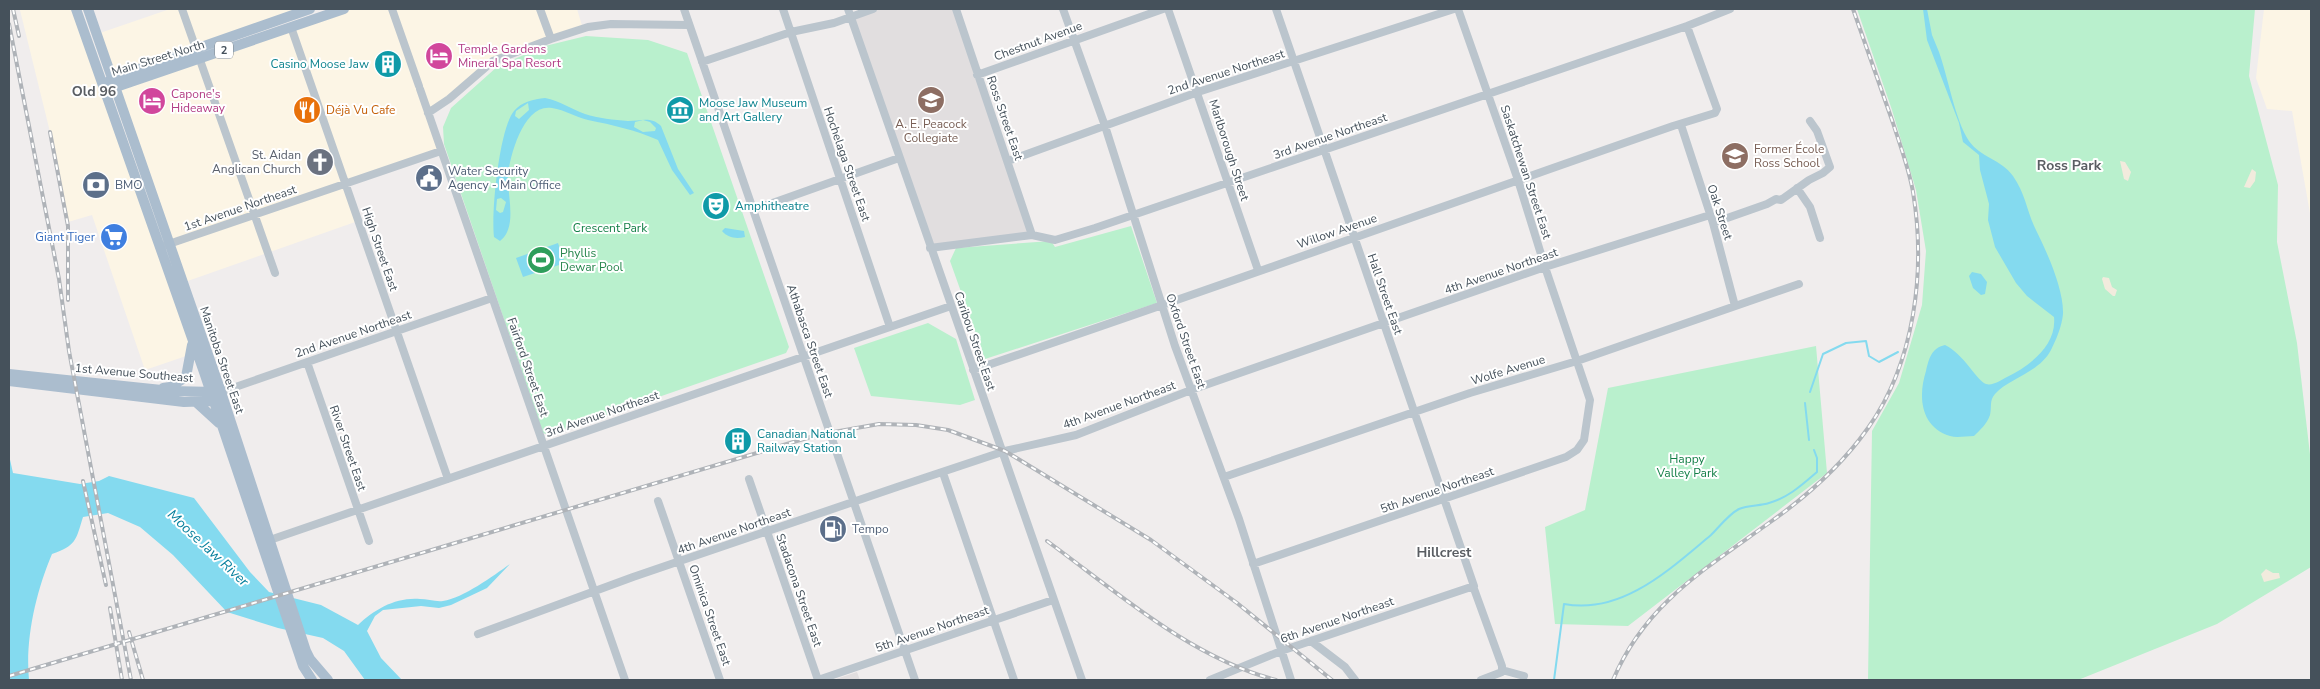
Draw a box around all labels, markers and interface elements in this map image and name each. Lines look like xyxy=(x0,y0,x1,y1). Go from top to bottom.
street label: Chestnut Avenue xyxy=(992,18,1084,64)
street label: Main Street North xyxy=(110,36,206,80)
hotel icon: Temple Gardens Mineral Spa Resort xyxy=(424,41,454,71)
place label: Temple Gardens Mineral Spa Resort xyxy=(458,41,562,71)
road number: 2 xyxy=(215,42,233,58)
street label: 2nd Avenue Northeast xyxy=(1166,45,1287,98)
building icon: Casino Moose Jaw xyxy=(373,49,403,79)
place label: Casino Moose Jaw xyxy=(271,56,369,72)
street label: Ross Street East xyxy=(983,74,1027,163)
district label: Old 96 xyxy=(72,82,116,101)
school or university icon: A. E. Peacock Collegiate xyxy=(916,85,946,115)
hotel icon: Capone's Hideaway xyxy=(137,86,167,116)
place label: Capone's Hideaway xyxy=(171,86,226,116)
restaurant icon: Déjà Vu Cafe xyxy=(292,95,322,125)
museum icon: Moose Jaw Museum and Art Gallery xyxy=(665,95,695,125)
place label: Moose Jaw Museum and Art Gallery xyxy=(699,95,807,125)
street label: Marlborough Street xyxy=(1205,97,1253,203)
place label: Déjà Vu Cafe xyxy=(326,102,396,118)
street label: Saskatchewan Street East xyxy=(1497,103,1555,242)
street label: Hochelaga Street East xyxy=(820,105,874,224)
street label: 3rd Avenue Northeast xyxy=(1271,109,1390,163)
place label: A. E. Peacock Collegiate xyxy=(895,116,968,146)
school or university icon: Former École Ross School xyxy=(1720,141,1750,171)
place label: Former École Ross School xyxy=(1754,141,1824,171)
place label: St. Aidan Anglican Church xyxy=(212,147,301,177)
church icon: St. Aidan Anglican Church xyxy=(305,147,335,177)
district label: Ross Park xyxy=(2037,156,2102,175)
public building icon: Water Security Agency - Main Office xyxy=(414,163,444,193)
place label: Water Security Agency - Main Office xyxy=(448,163,561,193)
bank icon: BMO xyxy=(81,170,111,200)
place label: BMO xyxy=(115,177,143,193)
street label: 1st Avenue Northeast xyxy=(182,181,299,235)
street label: Oak Street xyxy=(1704,182,1737,243)
theatre icon: Amphitheatre xyxy=(701,191,731,221)
place label: Amphitheatre xyxy=(735,198,809,214)
street label: High Street East xyxy=(358,205,402,294)
street label: Willow Avenue xyxy=(1295,210,1379,252)
park label: Crescent Park xyxy=(573,220,648,236)
supermarket icon: Giant Tiger xyxy=(99,222,129,252)
place label: Giant Tiger xyxy=(35,229,96,245)
street label: 4th Avenue Northeast xyxy=(1442,244,1561,298)
sports icon: Phyllis Dewar Pool xyxy=(526,245,556,275)
place label: Phyllis Dewar Pool xyxy=(560,245,624,275)
street label: Hall Street East xyxy=(1364,251,1407,337)
street label: Athabasca Street East xyxy=(783,282,837,401)
street label: Caribou Street East xyxy=(951,289,1000,393)
street label: Oxford Street East xyxy=(1162,291,1210,391)
street label: Manitoba Street East xyxy=(196,304,248,417)
street label: 2nd Avenue Northeast xyxy=(293,306,414,361)
street label: Fairford Street East xyxy=(504,315,553,419)
street label: Wolfe Avenue xyxy=(1469,351,1547,389)
street label: 1st Avenue Southeast xyxy=(74,360,195,386)
street label: 4th Avenue Northeast xyxy=(1060,377,1178,433)
street label: 3rd Avenue Northeast xyxy=(543,387,662,441)
street label: River Street East xyxy=(326,403,370,494)
building icon: Canadian National Railway Station xyxy=(723,426,753,456)
place label: Canadian National Railway Station xyxy=(757,426,857,456)
park label: Happy Valley Park xyxy=(1656,451,1718,481)
street label: 5th Avenue Northeast xyxy=(1378,463,1497,517)
street label: 4th Avenue Northeast xyxy=(675,504,794,558)
water label: Moose Jaw River xyxy=(163,505,254,591)
fuel station icon: Tempo xyxy=(818,514,848,544)
place label: Tempo xyxy=(852,521,889,537)
street label: Stadacona Street East xyxy=(772,531,826,649)
district label: Hillcrest xyxy=(1417,543,1472,562)
street label: Ominica Street East xyxy=(685,562,735,668)
street label: 6th Avenue Northeast xyxy=(1278,593,1397,647)
street label: 5th Avenue Northeast xyxy=(873,602,992,656)

